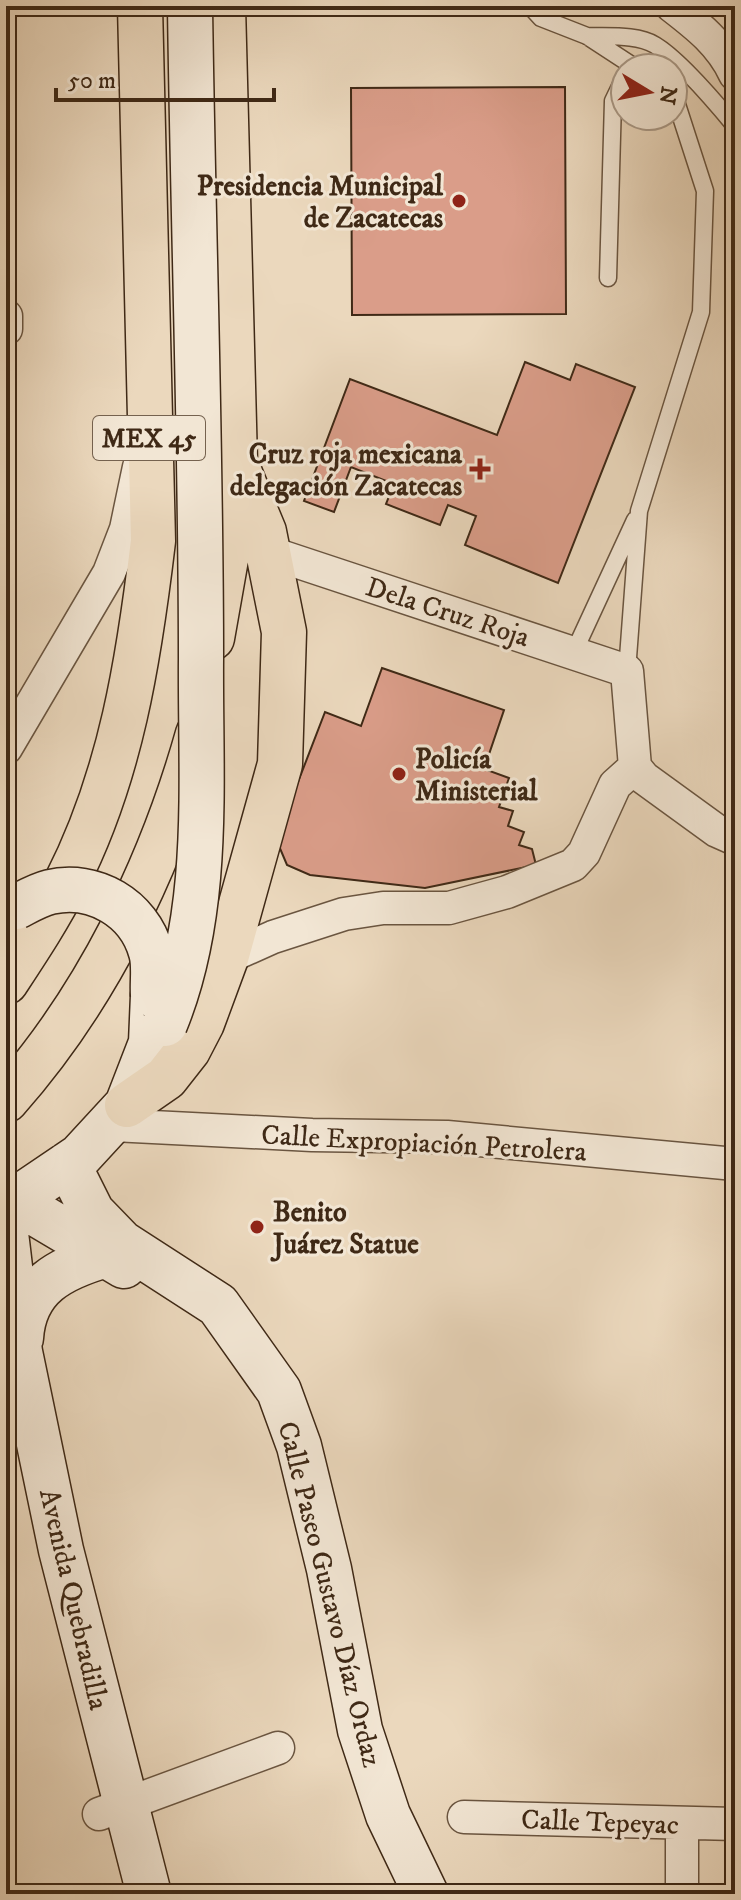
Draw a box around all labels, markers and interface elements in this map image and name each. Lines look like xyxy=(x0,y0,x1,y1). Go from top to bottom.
scale bar xyxy=(56,52,274,102)
north arrow xyxy=(609,52,689,132)
text: 50 m xyxy=(68,66,116,96)
text: N xyxy=(652,84,682,106)
place label: Presidencia Municipal de Zacatecas xyxy=(197,169,444,236)
marker: Presidencia Municipal de Zacatecas xyxy=(450,192,468,210)
road number: MEX 45 xyxy=(93,416,205,460)
place label: Cruz roja mexicana delegación Zacatecas xyxy=(230,437,463,504)
marker: Cruz roja mexicana delegación Zacatecas xyxy=(469,458,491,480)
street label: Dela Cruz Roja xyxy=(361,570,534,655)
place label: Policía Ministerial xyxy=(415,742,538,809)
marker: Policía Ministerial xyxy=(390,765,408,783)
street label: Calle Expropiación Petrolera xyxy=(260,1117,588,1170)
place label: Benito Juárez Statue xyxy=(270,1195,419,1262)
marker: Benito Juárez Statue xyxy=(248,1218,266,1236)
street label: Calle Paseo Gustavo Díaz Ordaz xyxy=(270,1418,389,1771)
street label: Avenida Quebradilla xyxy=(31,1485,116,1713)
street label: Calle Tepeyac xyxy=(521,1802,679,1843)

